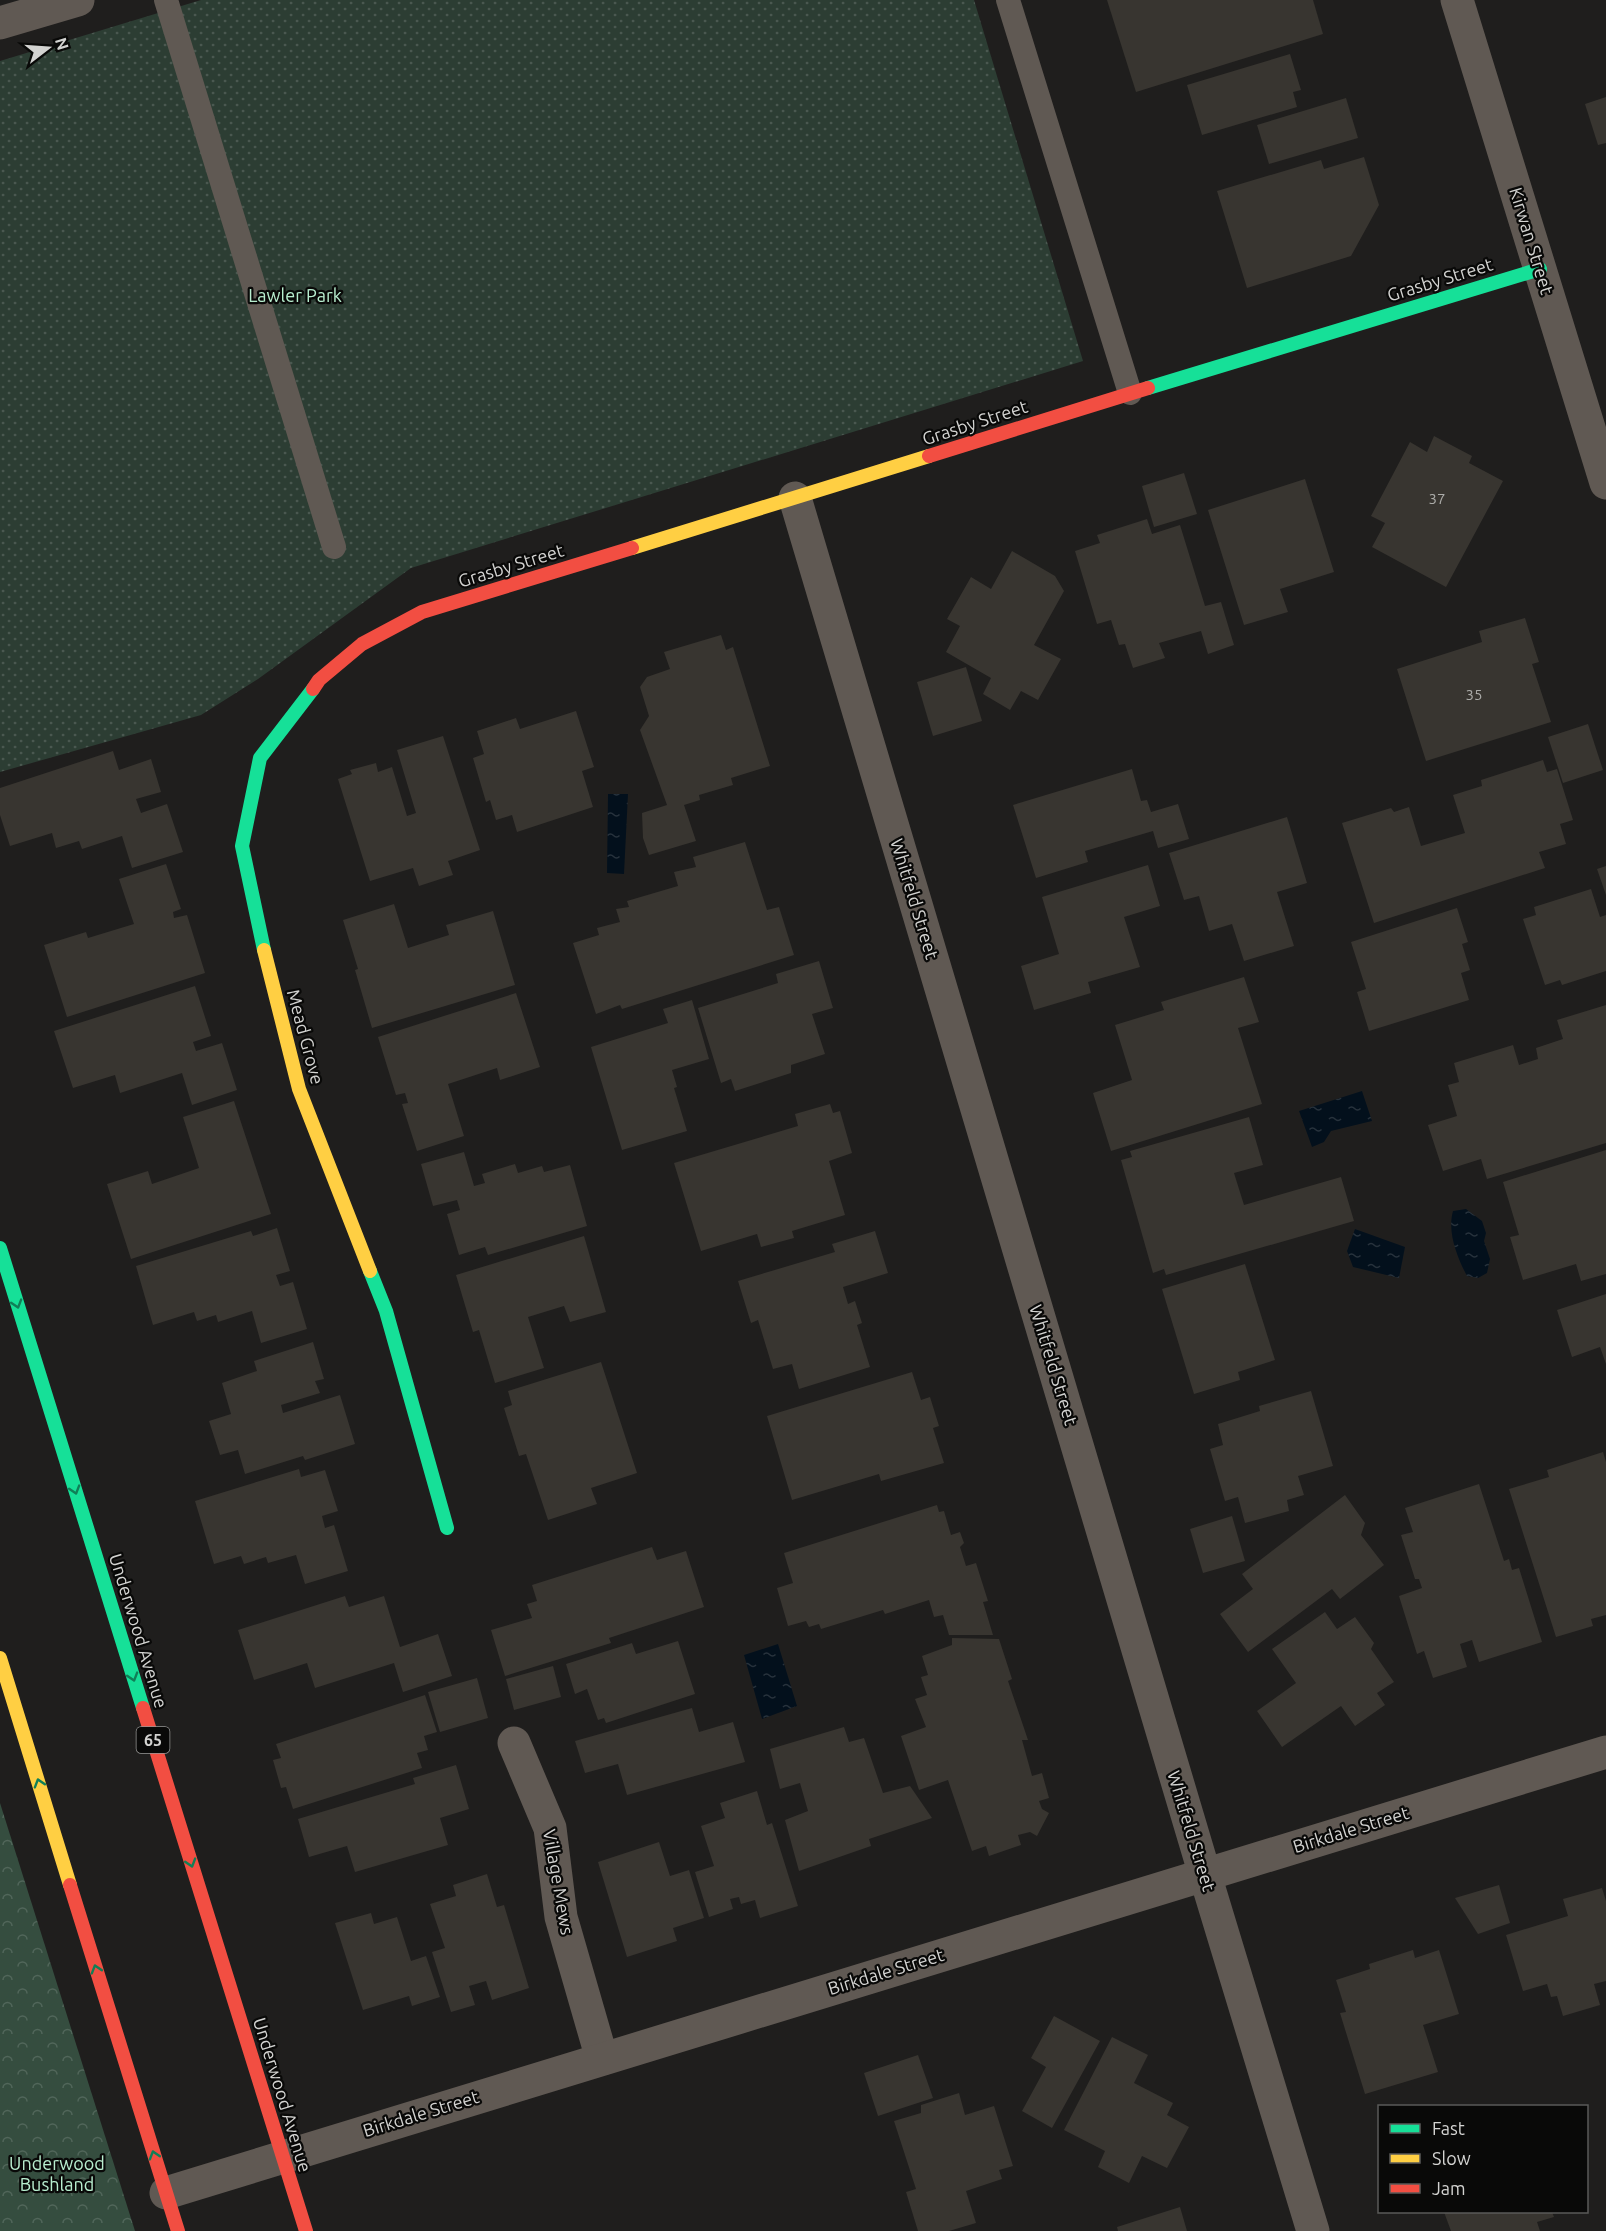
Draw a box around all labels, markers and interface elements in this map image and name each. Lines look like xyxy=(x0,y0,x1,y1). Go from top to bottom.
north arrow xyxy=(18,18,78,78)
text: N xyxy=(52,35,73,52)
street label: Kirwan Street xyxy=(1506,185,1558,297)
street label: Grasby Street xyxy=(1384,253,1495,305)
park label: Lawler Park xyxy=(248,285,342,305)
street label: Grasby Street xyxy=(920,396,1030,448)
house number: 37 xyxy=(1429,490,1445,507)
street label: Grasby Street xyxy=(455,539,566,591)
house number: 35 xyxy=(1466,686,1482,703)
street label: Whitfeld Street xyxy=(887,836,943,961)
street label: Mead Grove xyxy=(284,987,328,1086)
one-way arrow xyxy=(10,1298,22,1309)
street label: Whitfeld Street xyxy=(1026,1302,1082,1427)
one-way arrow xyxy=(68,1484,80,1495)
street label: Underwood Avenue xyxy=(106,1551,172,1710)
one-way arrow xyxy=(126,1671,138,1681)
road number: 65 xyxy=(136,1727,170,1753)
street label: Whitfeld Street xyxy=(1164,1768,1220,1893)
one-way arrow xyxy=(34,1778,46,1789)
street label: Birkdale Street xyxy=(1290,1802,1411,1856)
street label: Village Mews xyxy=(540,1827,578,1936)
one-way arrow xyxy=(184,1857,196,1868)
street label: Birkdale Street xyxy=(825,1944,946,1998)
one-way arrow xyxy=(91,1964,104,1975)
street label: Underwood Avenue xyxy=(250,2015,316,2174)
street label: Birkdale Street xyxy=(360,2086,481,2140)
legend xyxy=(1378,2105,1588,2213)
text: Fast xyxy=(1432,2118,1465,2138)
text: Slow xyxy=(1432,2148,1471,2168)
one-way arrow xyxy=(149,2150,161,2161)
park label: Underwood Bushland xyxy=(9,2153,105,2194)
text: Jam xyxy=(1432,2178,1466,2198)

